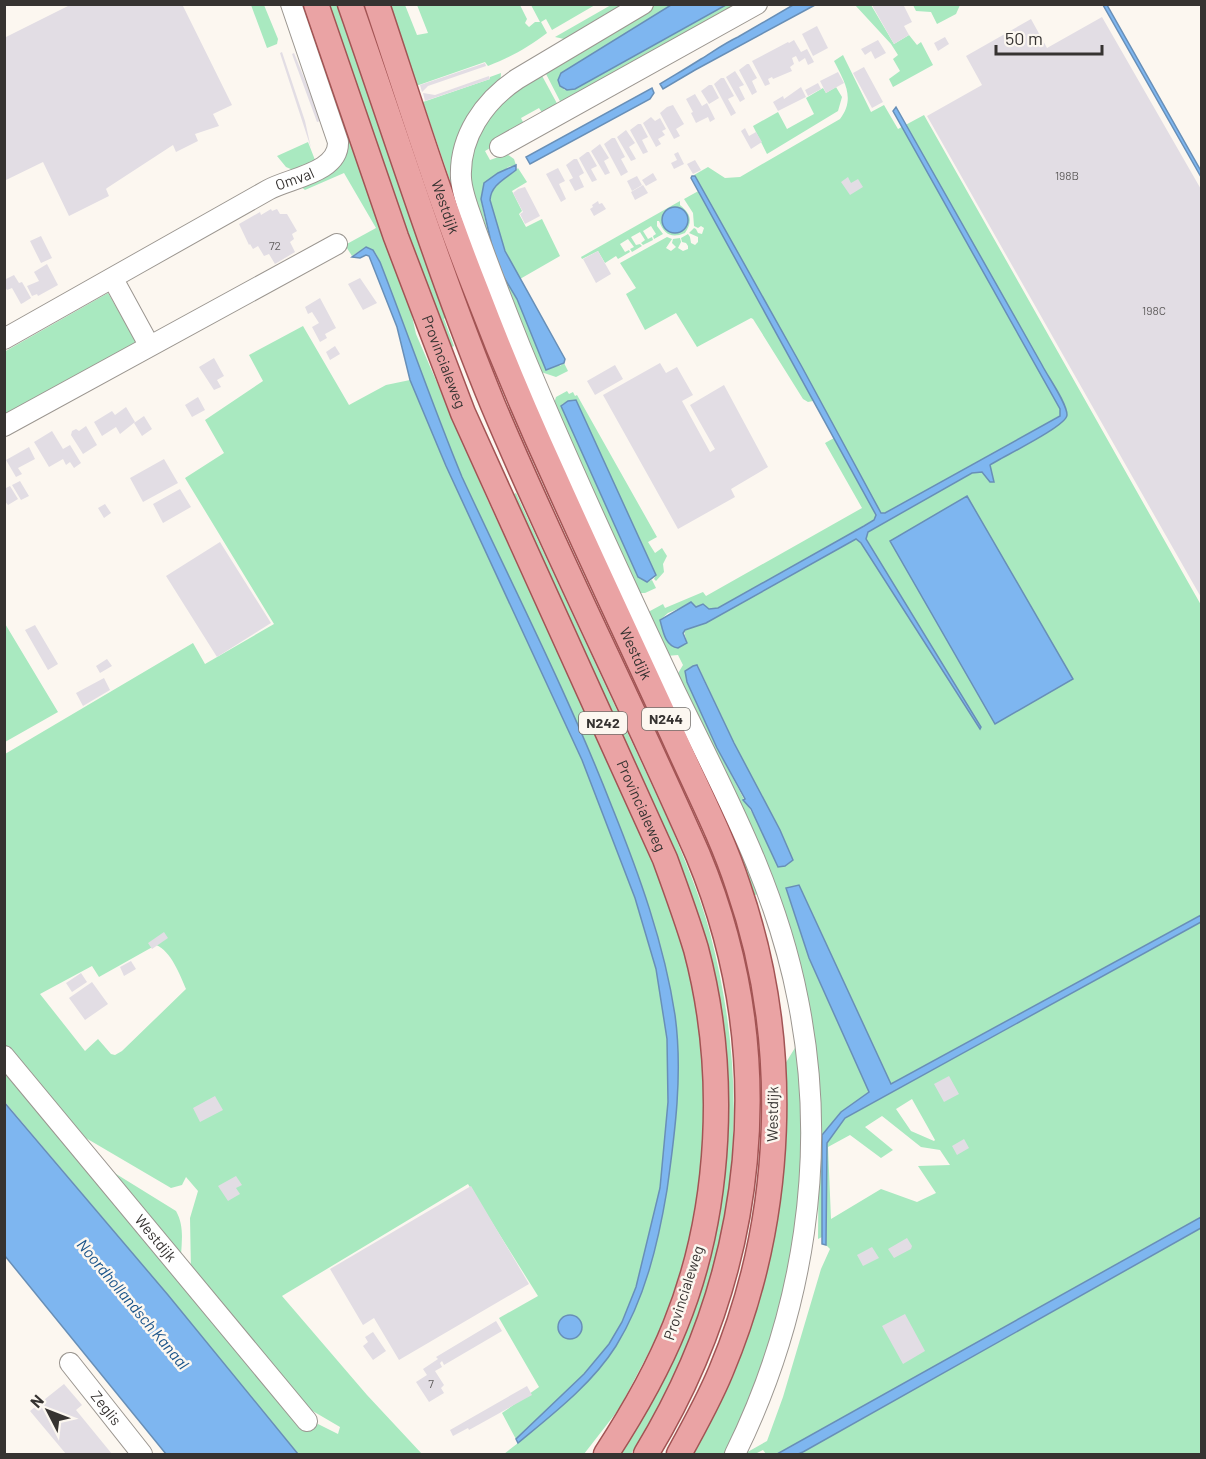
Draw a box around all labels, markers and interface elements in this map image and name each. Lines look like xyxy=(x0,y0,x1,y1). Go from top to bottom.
scale bar xyxy=(996,18,1102,56)
text: 50 m xyxy=(1005,27,1043,49)
street label: Omval xyxy=(272,163,317,194)
house number: 198B xyxy=(1055,168,1079,182)
street label: Westdijk xyxy=(428,177,464,236)
house number: 72 xyxy=(269,238,281,252)
house number: 198C xyxy=(1142,303,1166,317)
street label: Provincialeweg xyxy=(419,312,470,411)
street label: Westdijk xyxy=(616,624,656,683)
road number: N244 xyxy=(642,708,690,730)
road number: N242 xyxy=(579,712,627,734)
street label: Provincialeweg xyxy=(613,757,670,854)
street label: Westdijk xyxy=(763,1085,781,1142)
street label: Westdijk xyxy=(131,1210,181,1265)
water label: Noordhollandsch Kanaal xyxy=(73,1235,194,1373)
street label: Provincialeweg xyxy=(659,1243,707,1342)
house number: 7 xyxy=(428,1376,434,1390)
north arrow xyxy=(18,1381,78,1441)
street label: Zeglis xyxy=(88,1387,126,1429)
text: N xyxy=(26,1390,47,1411)

